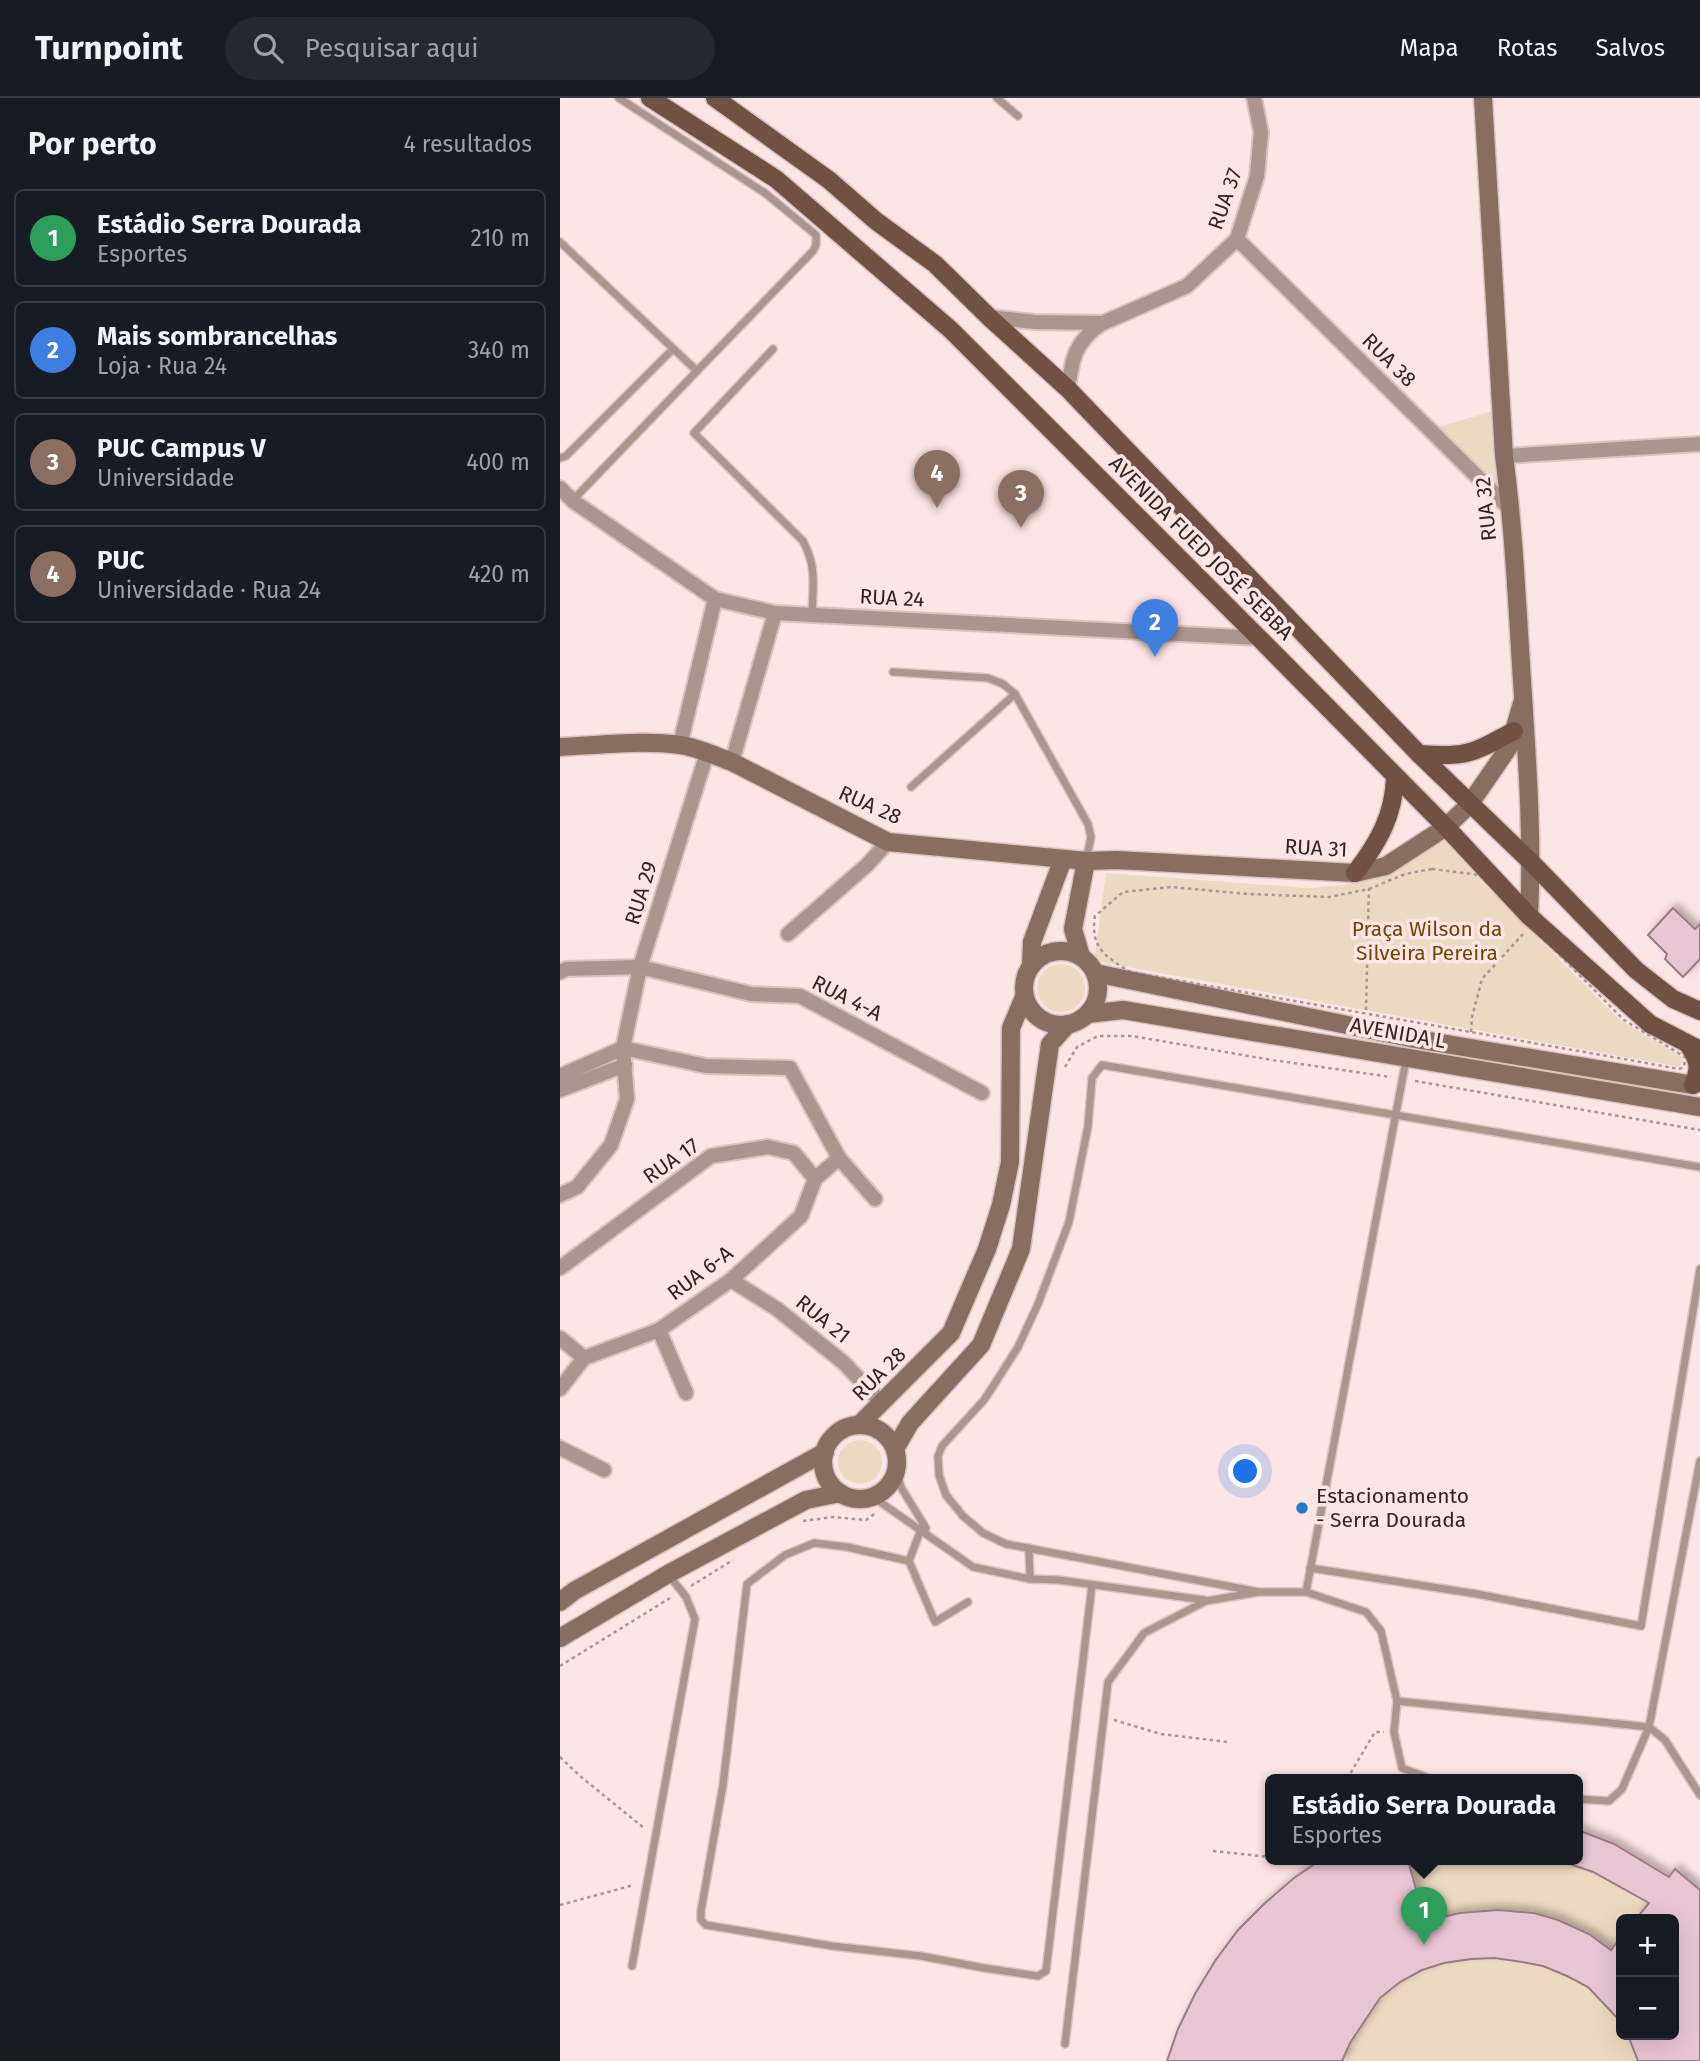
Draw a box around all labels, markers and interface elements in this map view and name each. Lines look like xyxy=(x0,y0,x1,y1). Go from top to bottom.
search box xyxy=(225,17,715,80)
text: Turnpoint xyxy=(35,28,183,68)
icon: search xyxy=(249,29,287,67)
text: Pesquisar aqui xyxy=(305,33,478,64)
text: Mapa xyxy=(1400,34,1459,62)
text: Rotas xyxy=(1497,34,1557,62)
text: Salvos xyxy=(1595,34,1665,62)
text: Por perto xyxy=(28,126,157,162)
text: 4 resultados xyxy=(403,130,532,158)
street label: RUA 37 xyxy=(1202,165,1248,233)
text: Estádio Serra Dourada xyxy=(97,209,362,240)
text: 1 xyxy=(48,224,58,252)
text: 210 m xyxy=(471,224,530,252)
text: Esportes xyxy=(97,240,187,268)
text: Mais sombrancelhas xyxy=(97,321,337,352)
street label: RUA 38 xyxy=(1357,328,1421,392)
text: 2 xyxy=(47,336,59,364)
text: 340 m xyxy=(468,336,530,364)
text: Loja · Rua 24 xyxy=(97,352,227,380)
text: PUC Campus V xyxy=(97,433,265,464)
text: 3 xyxy=(47,448,59,476)
text: 400 m xyxy=(466,448,530,476)
pin: 4 xyxy=(914,450,960,508)
street label: AVENIDA FUED JOSÉ SEBBA xyxy=(1103,450,1299,646)
text: Universidade xyxy=(97,464,234,492)
pin: 3 xyxy=(998,470,1044,528)
street label: RUA 32 xyxy=(1470,476,1502,542)
text: PUC xyxy=(97,545,144,576)
text: 4 xyxy=(47,560,60,588)
text: 420 m xyxy=(468,560,530,588)
text: Universidade · Rua 24 xyxy=(97,576,321,604)
street label: RUA 24 xyxy=(859,583,925,613)
pin: 2 xyxy=(1132,599,1178,657)
street label: RUA 28 xyxy=(835,780,905,830)
street label: RUA 31 xyxy=(1284,833,1348,863)
street label: RUA 29 xyxy=(619,858,663,928)
park label: Praça Wilson da Silveira Pereira xyxy=(1352,916,1502,966)
street label: RUA 4-A xyxy=(808,969,886,1027)
street label: AVENIDA L xyxy=(1348,1012,1448,1054)
street label: RUA 17 xyxy=(638,1132,704,1190)
street label: RUA 6-A xyxy=(662,1240,738,1306)
street label: RUA 21 xyxy=(790,1289,856,1349)
street label: RUA 28 xyxy=(847,1342,911,1406)
your location xyxy=(1228,1454,1262,1488)
place label: Estacionamento - Serra Dourada xyxy=(1316,1483,1469,1533)
marker: Estacionamento - Serra Dourada xyxy=(1294,1500,1310,1516)
popup xyxy=(1265,1774,1583,1865)
text: Estádio Serra Dourada xyxy=(1292,1790,1556,1821)
text: Esportes xyxy=(1292,1821,1382,1849)
pin: 1 xyxy=(1401,1887,1447,1945)
map controls xyxy=(1616,1914,1679,2040)
button: + xyxy=(1616,1914,1679,1977)
button: − xyxy=(1616,1977,1679,2040)

